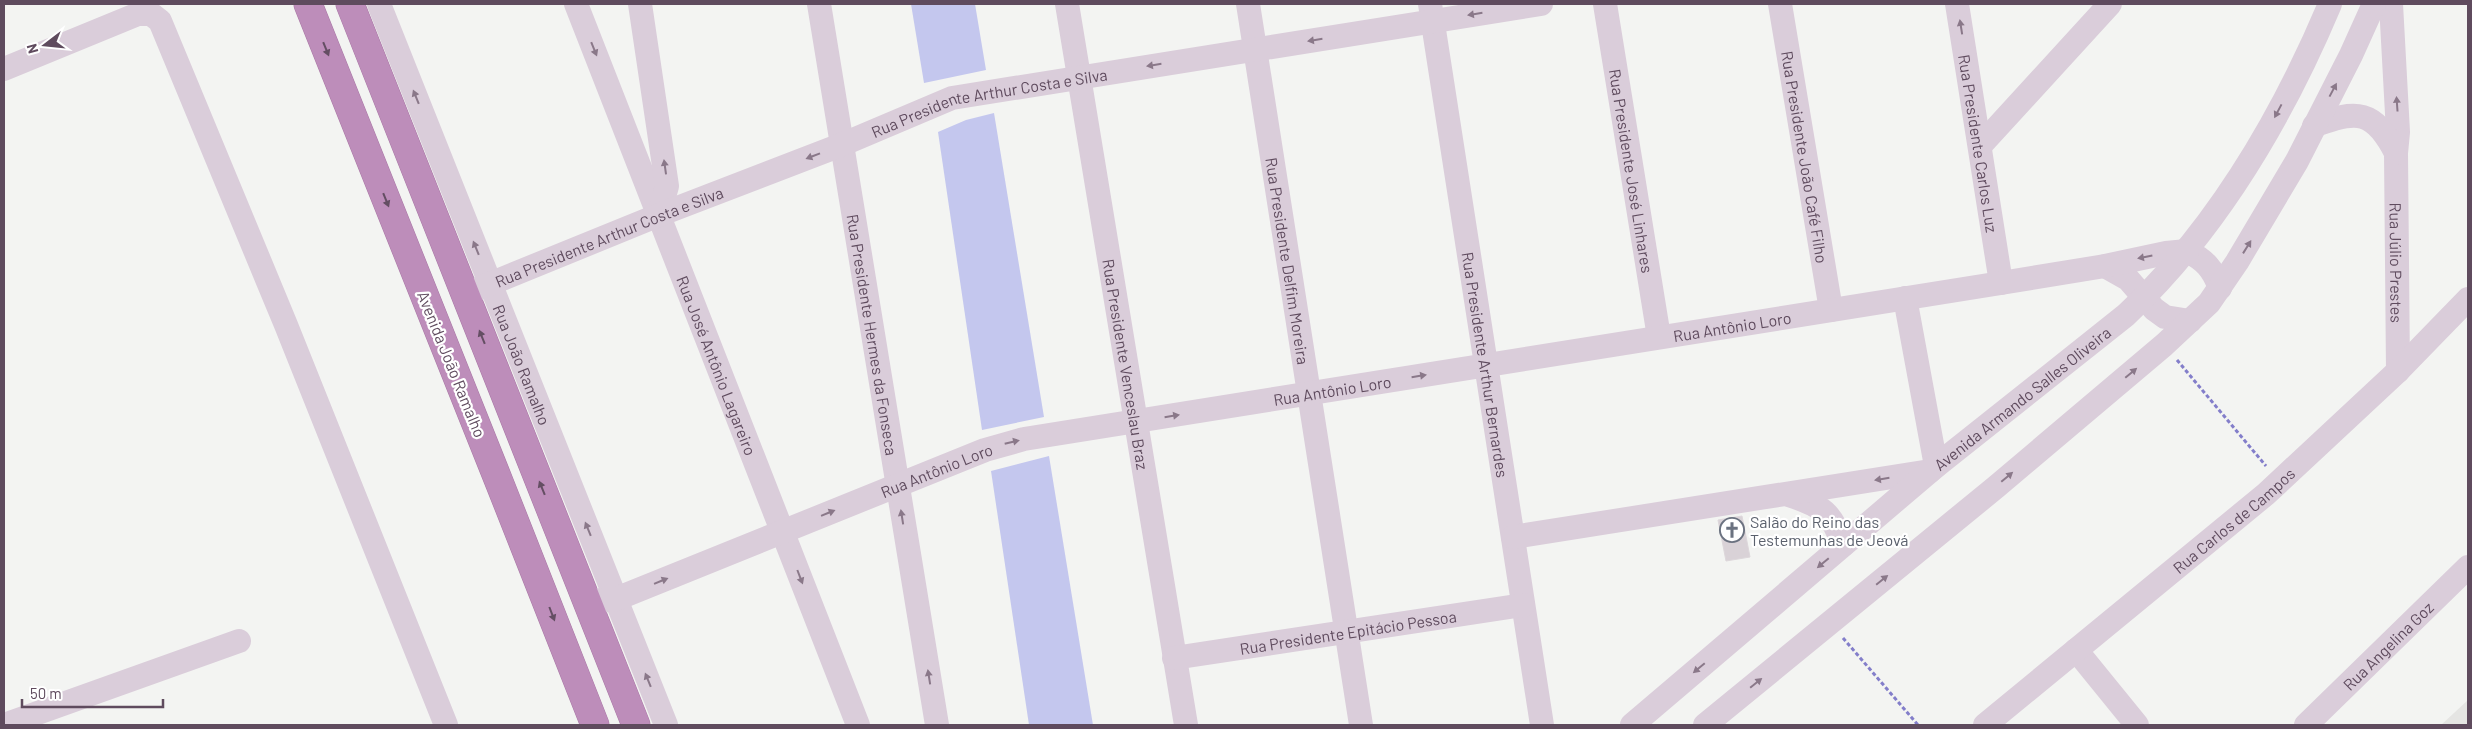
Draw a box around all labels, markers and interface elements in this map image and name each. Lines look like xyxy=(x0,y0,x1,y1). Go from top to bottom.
one-way arrow xyxy=(1467,11,1483,19)
one-way arrow xyxy=(1957,19,1965,35)
north arrow xyxy=(20,20,70,70)
one-way arrow xyxy=(1306,36,1322,44)
text: N xyxy=(23,42,41,56)
one-way arrow xyxy=(323,42,331,56)
one-way arrow xyxy=(591,42,599,56)
street label: Rua Presidente João Café Filho xyxy=(1778,49,1833,264)
street label: Rua Presidente Carlos Luz xyxy=(1956,53,2002,234)
one-way arrow xyxy=(1146,62,1162,70)
street label: Rua Presidente Arthur Costa e Silva xyxy=(868,64,1109,141)
street label: Rua Presidente José Linhares xyxy=(1606,67,1658,274)
one-way arrow xyxy=(2329,82,2337,97)
one-way arrow xyxy=(412,89,420,104)
one-way arrow xyxy=(2393,96,2401,112)
one-way arrow xyxy=(2274,103,2282,118)
one-way arrow xyxy=(806,152,820,160)
street label: Rua Presidente Delfim Moreira xyxy=(1263,156,1314,366)
one-way arrow xyxy=(661,159,669,175)
street label: Rua Presidente Arthur Costa e Silva xyxy=(492,182,725,290)
one-way arrow xyxy=(382,193,390,208)
street label: Rua Júlio Prestes xyxy=(2387,202,2407,323)
street label: Rua Presidente Hermes da Fonseca xyxy=(844,212,902,457)
one-way arrow xyxy=(472,240,480,255)
one-way arrow xyxy=(2242,241,2251,254)
street label: Rua Presidente Arthur Bernardes xyxy=(1459,251,1513,479)
one-way arrow xyxy=(2137,253,2153,261)
street label: Rua Presidente Venceslau Braz xyxy=(1100,257,1153,471)
street label: Rua José Antônio Lagareiro xyxy=(674,273,761,458)
street label: Avenida João Ramalho xyxy=(414,288,490,440)
street label: Rua João Ramalho xyxy=(490,301,555,428)
street label: Rua Antônio Loro xyxy=(1672,307,1793,345)
street label: Avenida Armando Salles Oliveira xyxy=(1930,322,2114,474)
one-way arrow xyxy=(478,329,486,344)
one-way arrow xyxy=(2125,367,2138,378)
street label: Rua Antônio Loro xyxy=(1272,371,1393,409)
one-way arrow xyxy=(1411,372,1427,380)
one-way arrow xyxy=(1164,411,1180,419)
one-way arrow xyxy=(1004,438,1019,446)
street label: Rua Antônio Loro xyxy=(878,439,995,501)
street label: Rua Carlos de Campos xyxy=(2168,463,2298,577)
one-way arrow xyxy=(2001,472,2014,483)
one-way arrow xyxy=(1873,476,1889,484)
one-way arrow xyxy=(538,480,546,495)
one-way arrow xyxy=(820,509,835,516)
one-way arrow xyxy=(897,509,905,525)
place label: Salão do Reino das Testemunhas de Jeová xyxy=(1750,512,1908,549)
church icon: Salão do Reino das Testemunhas de Jeová xyxy=(1719,517,1745,543)
one-way arrow xyxy=(584,521,592,536)
one-way arrow xyxy=(1817,557,1829,569)
one-way arrow xyxy=(796,570,804,585)
one-way arrow xyxy=(1875,575,1888,586)
one-way arrow xyxy=(654,576,668,584)
street label: Rua Angelina Goz xyxy=(2339,597,2437,694)
street label: Rua Presidente Epitácio Pessoa xyxy=(1238,606,1458,657)
one-way arrow xyxy=(549,607,556,622)
one-way arrow xyxy=(1693,663,1706,674)
one-way arrow xyxy=(924,669,932,685)
one-way arrow xyxy=(644,672,652,687)
scale bar xyxy=(22,676,164,708)
one-way arrow xyxy=(1749,678,1762,689)
text: 50 m xyxy=(30,684,62,702)

